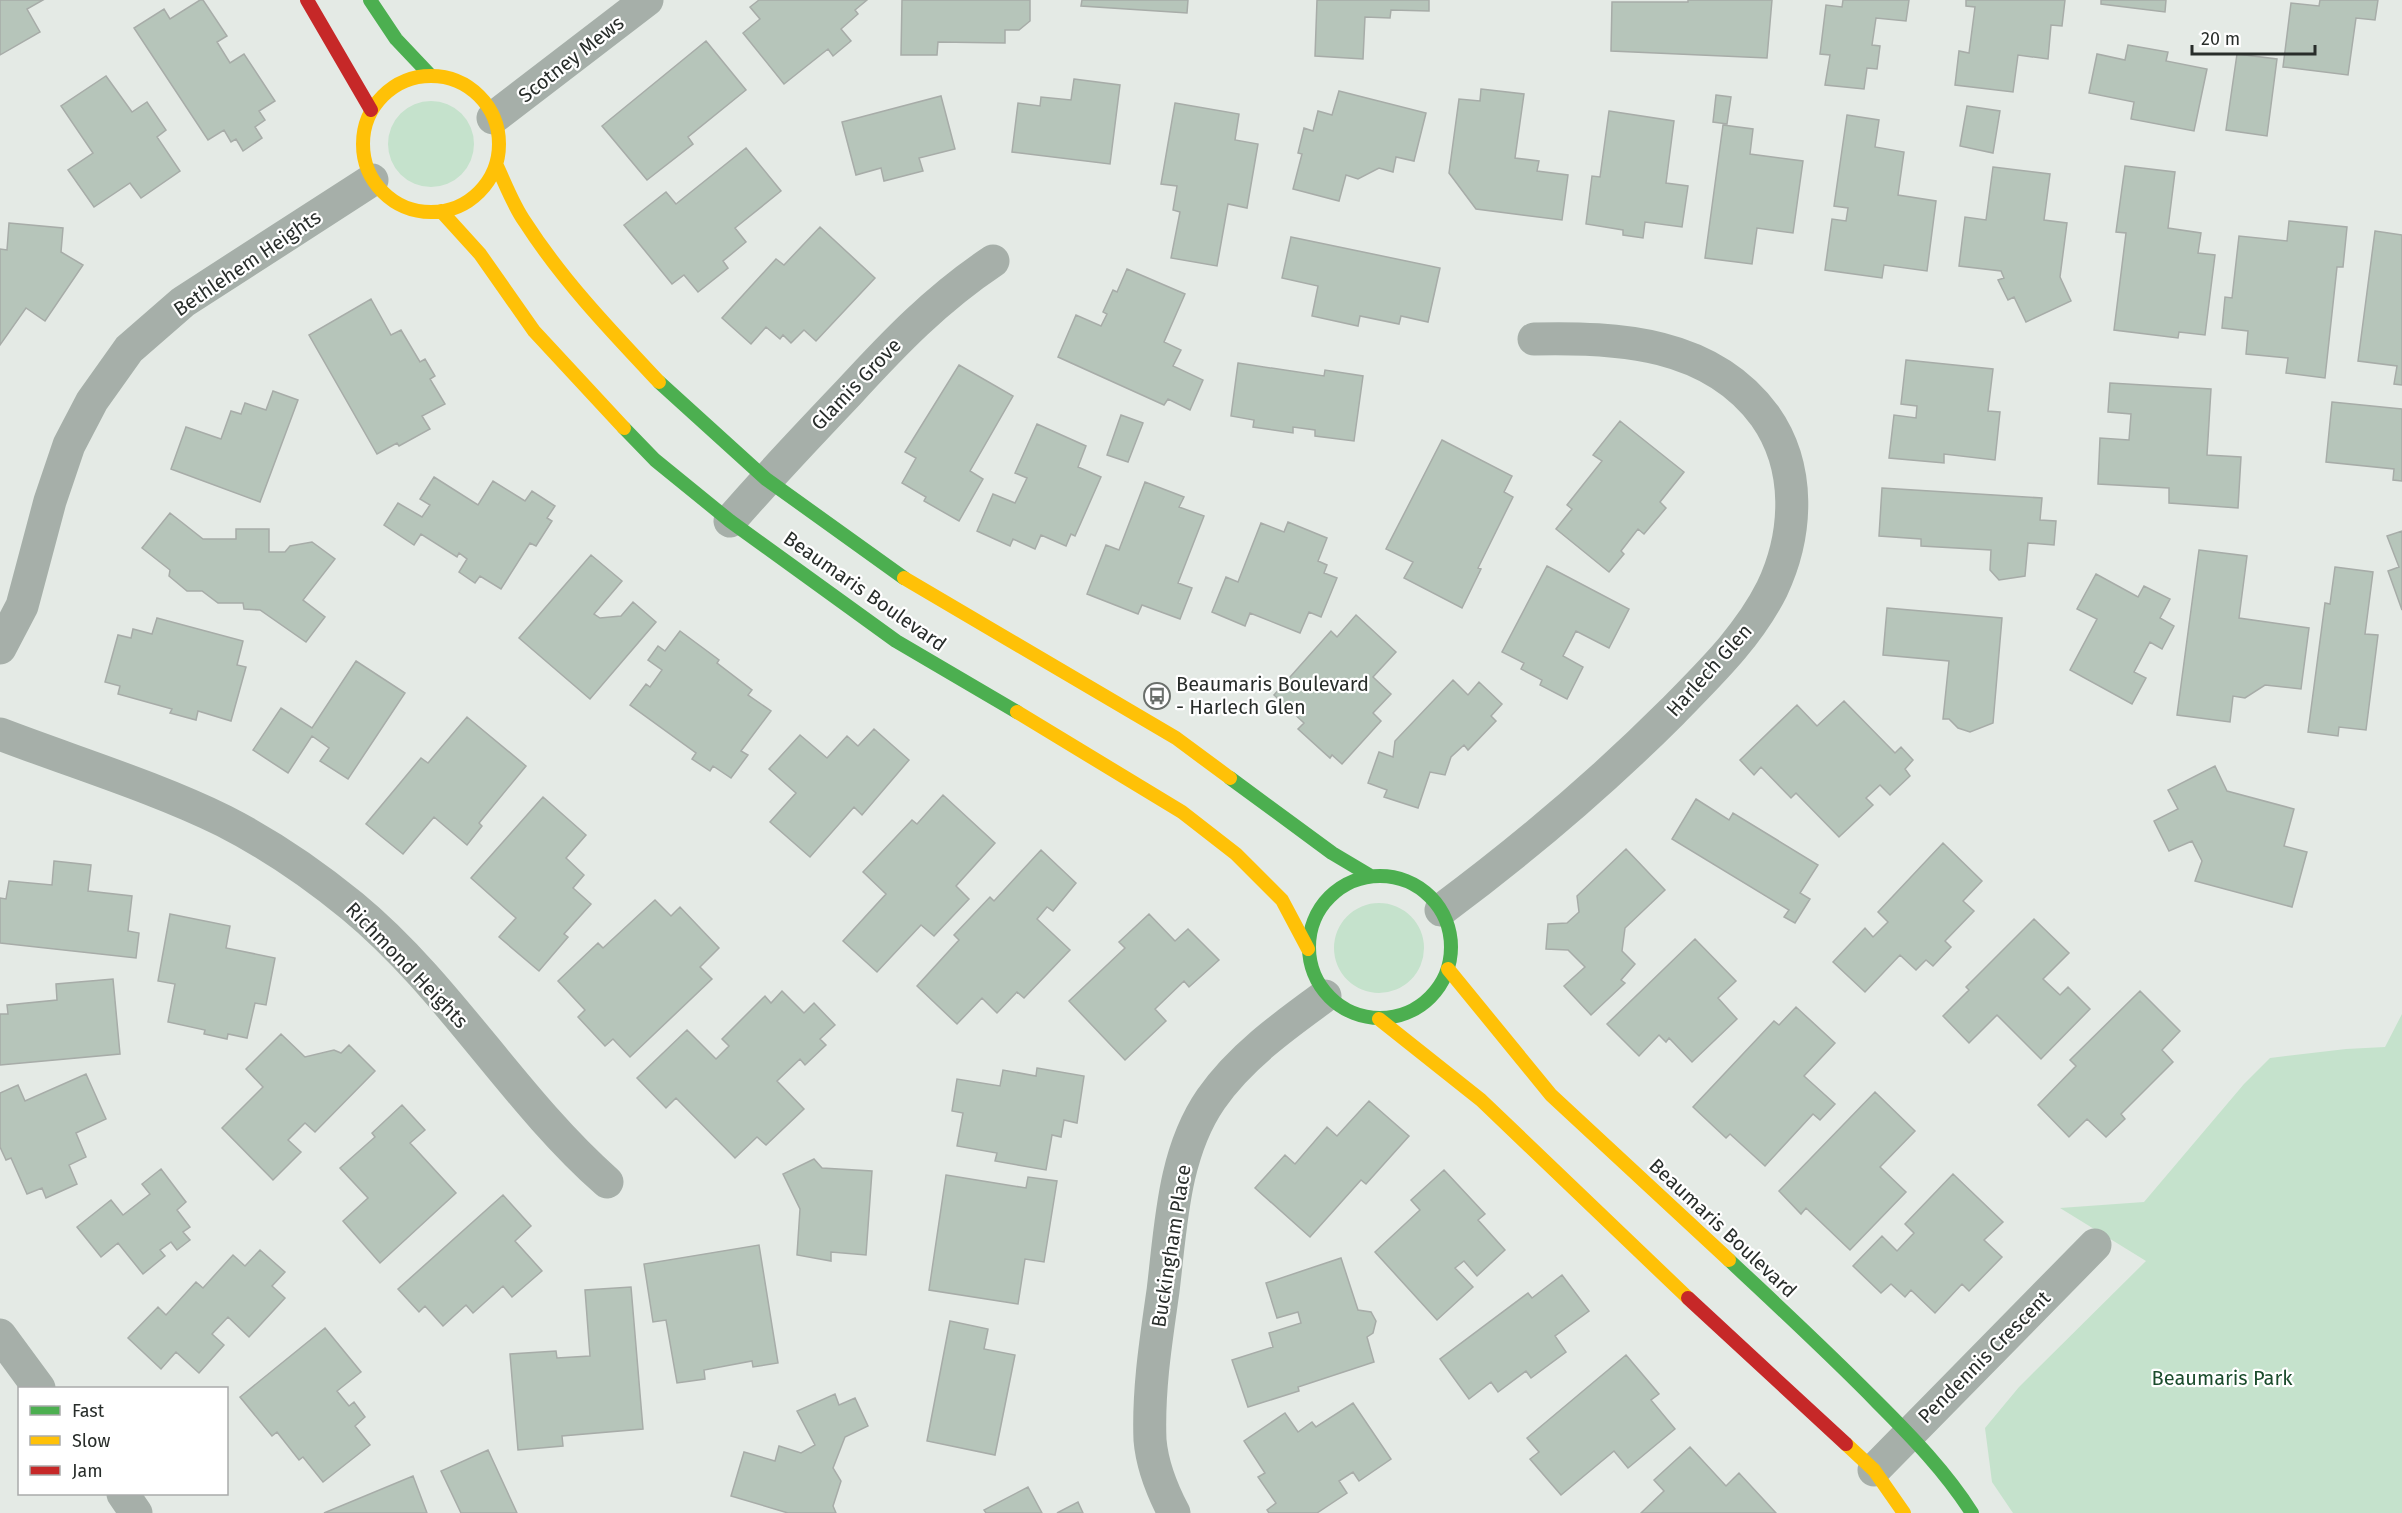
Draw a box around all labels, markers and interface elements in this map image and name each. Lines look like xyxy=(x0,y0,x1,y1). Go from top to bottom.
street label: Scotney Mews xyxy=(514,11,628,107)
scale bar xyxy=(2192,18,2315,56)
text: 20 m xyxy=(2201,28,2240,50)
street label: Bethlehem Heights xyxy=(169,205,325,321)
street label: Glamis Grove xyxy=(806,333,906,435)
street label: Beaumaris Boulevard xyxy=(779,526,951,656)
street label: Harlech Glen xyxy=(1661,619,1757,721)
place label: Beaumaris Boulevard - Harlech Glen xyxy=(1176,672,1369,719)
bus stop icon: Beaumaris Boulevard - Harlech Glen xyxy=(1142,681,1172,711)
street label: Richmond Heights xyxy=(341,897,473,1033)
street label: Beaumaris Boulevard xyxy=(1644,1153,1802,1303)
street label: Buckingham Place xyxy=(1146,1163,1196,1329)
street label: Pendennis Crescent xyxy=(1913,1285,2056,1428)
park label: Beaumaris Park xyxy=(2152,1366,2293,1390)
legend xyxy=(18,1387,228,1495)
text: Fast xyxy=(72,1400,105,1422)
text: Slow xyxy=(72,1430,111,1452)
text: Jam xyxy=(72,1460,103,1482)

